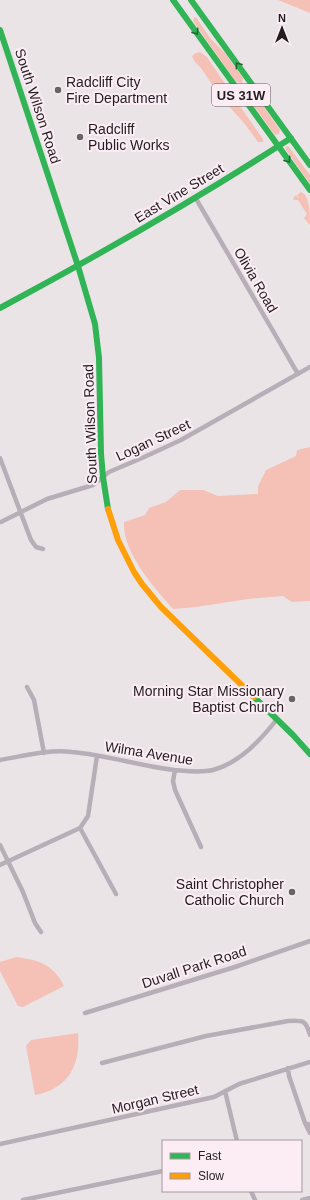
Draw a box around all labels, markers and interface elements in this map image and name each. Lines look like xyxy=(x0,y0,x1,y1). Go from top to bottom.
north arrow xyxy=(262,8,302,48)
text: N xyxy=(278,12,286,24)
one-way arrow xyxy=(191,27,198,34)
street label: South Wilson Road xyxy=(12,47,64,165)
one-way arrow xyxy=(236,63,243,70)
place label: Radcliff City Fire Department xyxy=(66,74,167,106)
road number: US 31W xyxy=(212,84,270,106)
marker: Radcliff City Fire Department xyxy=(53,85,63,95)
place label: Radcliff Public Works xyxy=(88,121,169,153)
marker: Radcliff Public Works xyxy=(75,132,85,142)
one-way arrow xyxy=(283,155,290,162)
street label: East Vine Street xyxy=(132,160,226,226)
street label: Olivia Road xyxy=(231,245,281,315)
street label: South Wilson Road xyxy=(80,364,100,484)
street label: Logan Street xyxy=(113,416,193,464)
place label: Morning Star Missionary Baptist Church xyxy=(133,683,284,715)
marker: Morning Star Missionary Baptist Church xyxy=(287,694,297,704)
street label: Wilma Avenue xyxy=(104,738,195,768)
place label: Saint Christopher Catholic Church xyxy=(176,876,284,908)
marker: Saint Christopher Catholic Church xyxy=(287,887,297,897)
street label: Duvall Park Road xyxy=(140,943,248,991)
street label: Morgan Street xyxy=(110,1081,200,1117)
legend xyxy=(162,1140,302,1192)
text: Fast xyxy=(198,1149,222,1163)
text: Slow xyxy=(198,1169,224,1183)

